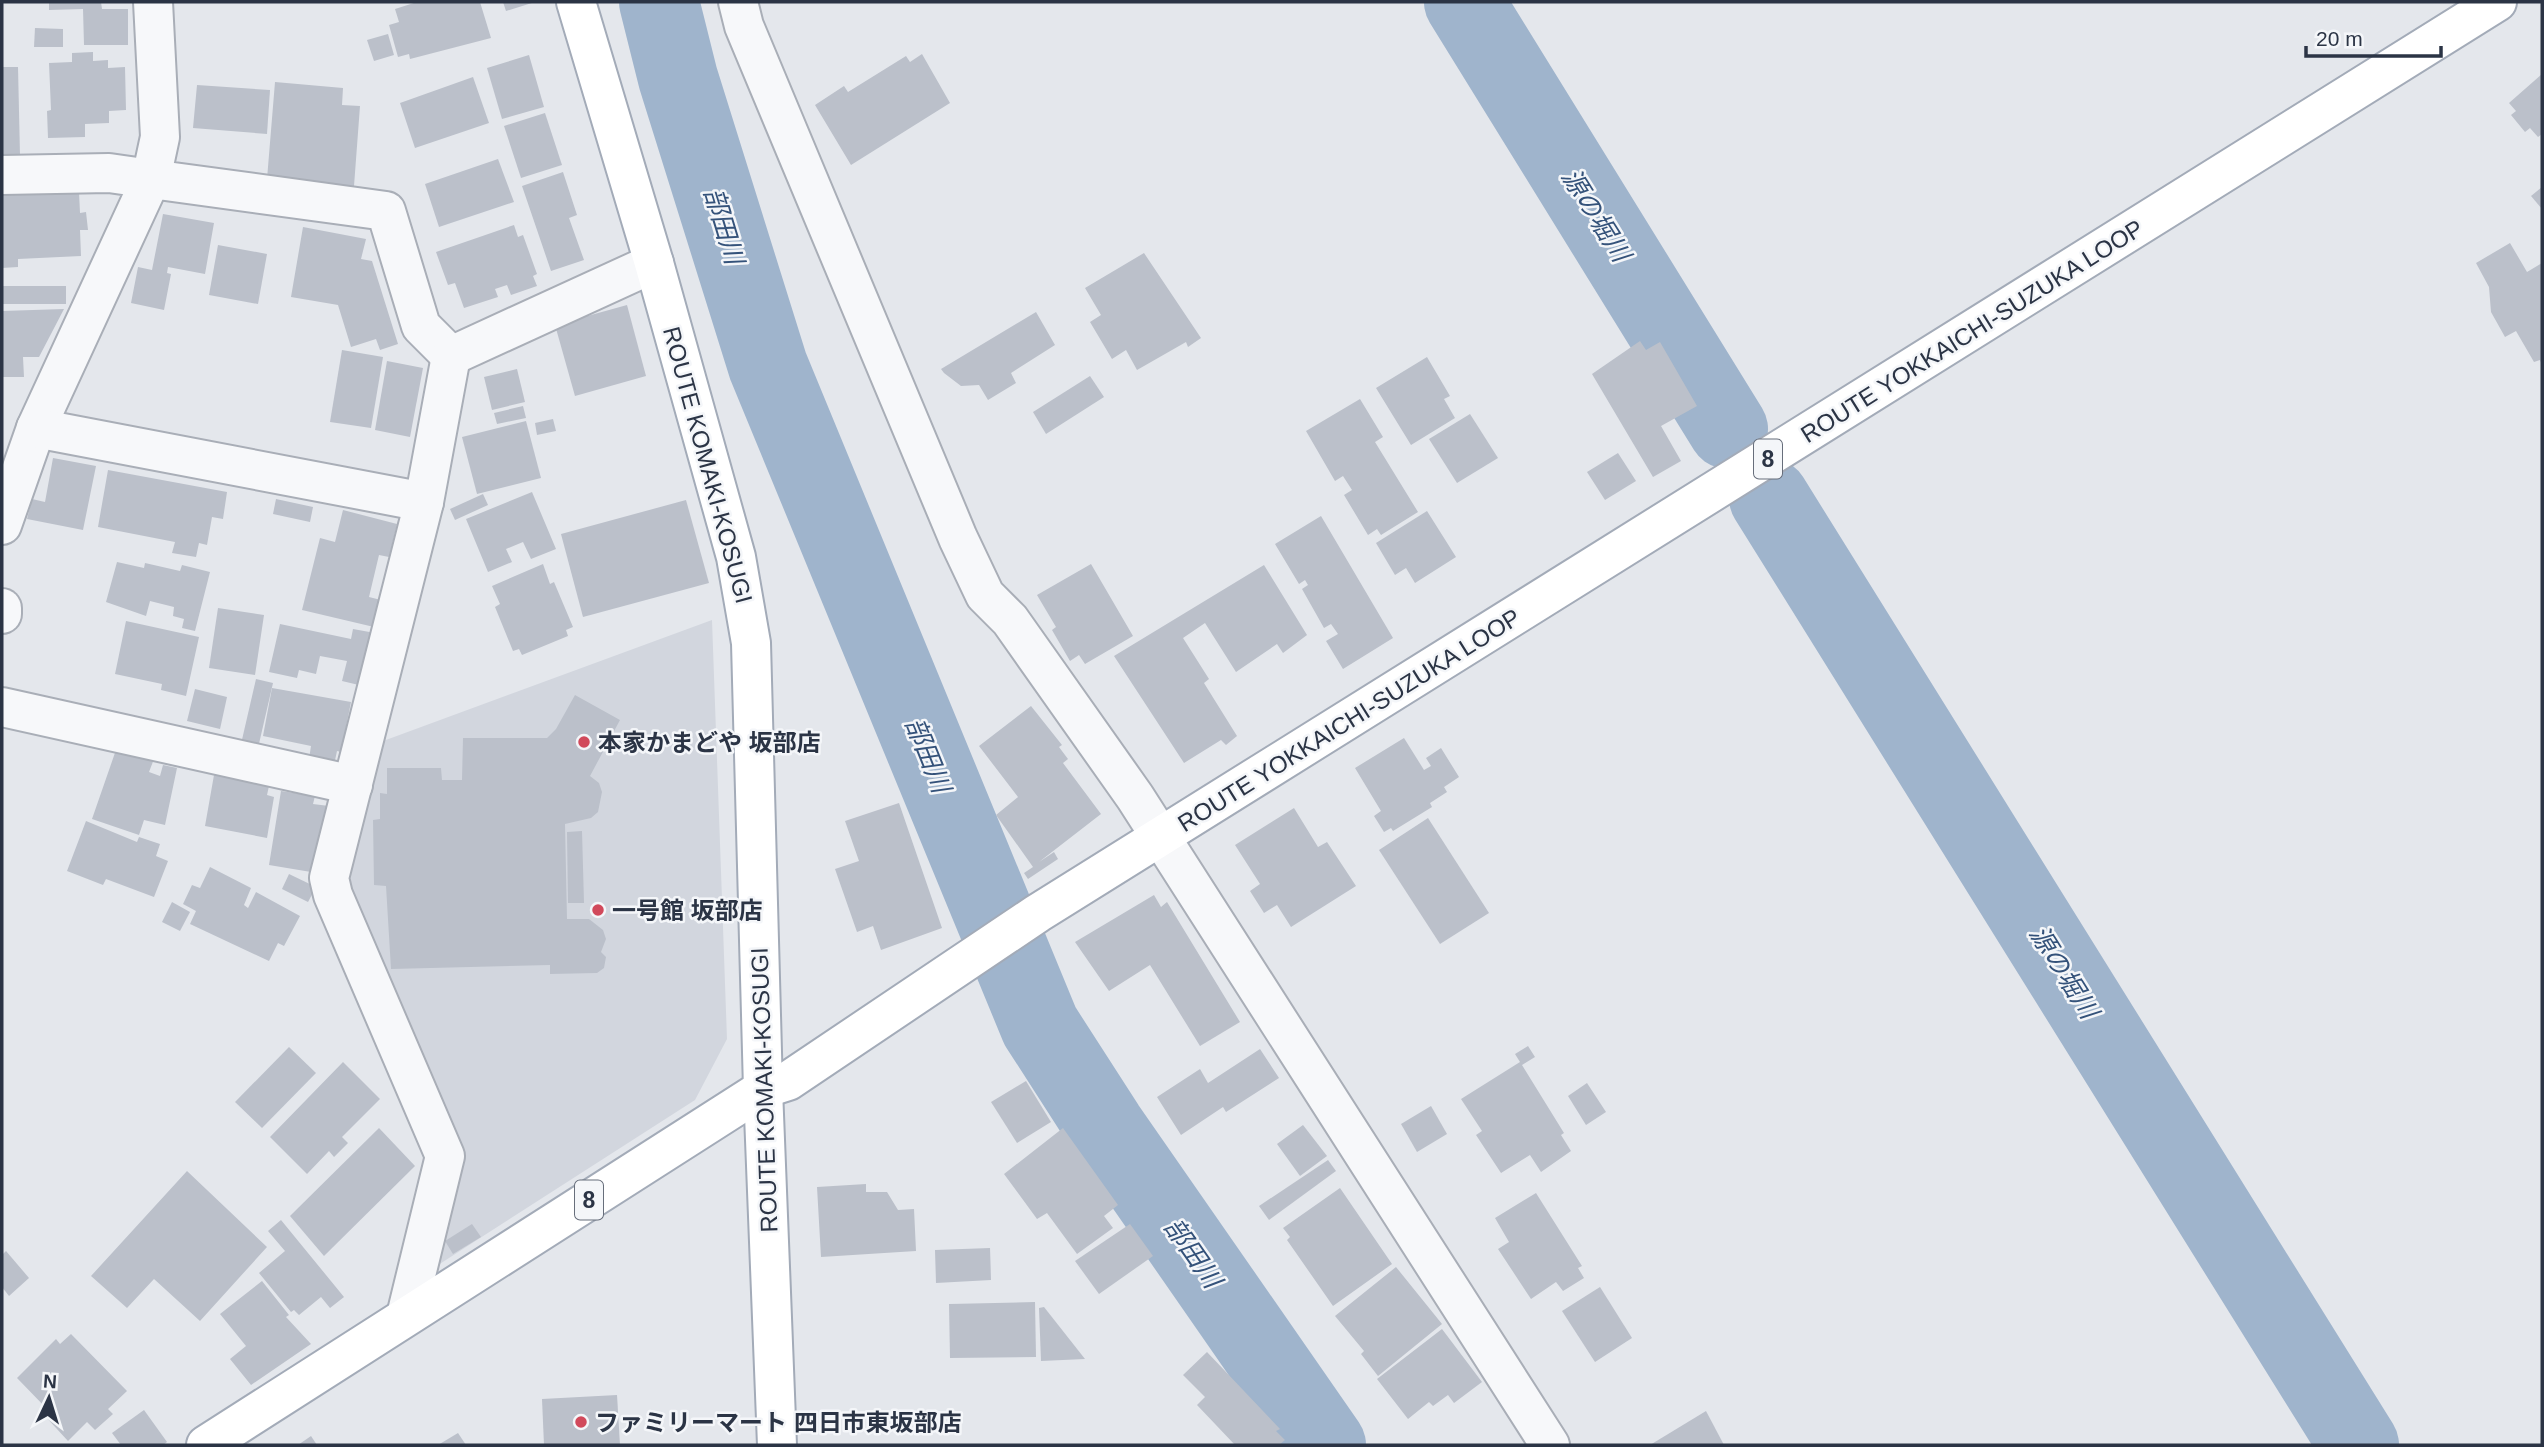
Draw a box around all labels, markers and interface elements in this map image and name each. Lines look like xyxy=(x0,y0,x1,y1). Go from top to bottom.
scale bar xyxy=(2306,14,2441,58)
text: 20 m xyxy=(2316,27,2363,50)
water label: 源の堀川 xyxy=(1556,163,1638,270)
water label: 部田川 xyxy=(698,184,751,271)
street label: ROUTE YOKKAICHI-SUZUKA LOOP xyxy=(1796,214,2148,448)
street label: ROUTE KOMAKI-KOSUGI xyxy=(658,324,758,606)
road number: 8 xyxy=(1754,440,1782,478)
street label: ROUTE YOKKAICHI-SUZUKA LOOP xyxy=(1173,603,1525,837)
water label: 部田川 xyxy=(899,713,958,800)
place label: 本家かまどや 坂部店 xyxy=(598,729,821,756)
marker: 本家かまどや 坂部店 xyxy=(576,734,592,750)
place label: 一号館 坂部店 xyxy=(612,897,763,924)
marker: 一号館 坂部店 xyxy=(590,902,606,918)
water label: 源の堀川 xyxy=(2024,920,2106,1027)
street label: ROUTE KOMAKI-KOSUGI xyxy=(746,947,782,1233)
road number: 8 xyxy=(575,1180,603,1219)
water label: 部田川 xyxy=(1158,1212,1229,1296)
north arrow xyxy=(14,1363,84,1433)
text: N xyxy=(43,1371,58,1392)
place label: ファミリーマート 四日市東坂部店 xyxy=(595,1409,962,1436)
marker: ファミリーマート 四日市東坂部店 xyxy=(573,1414,589,1430)

